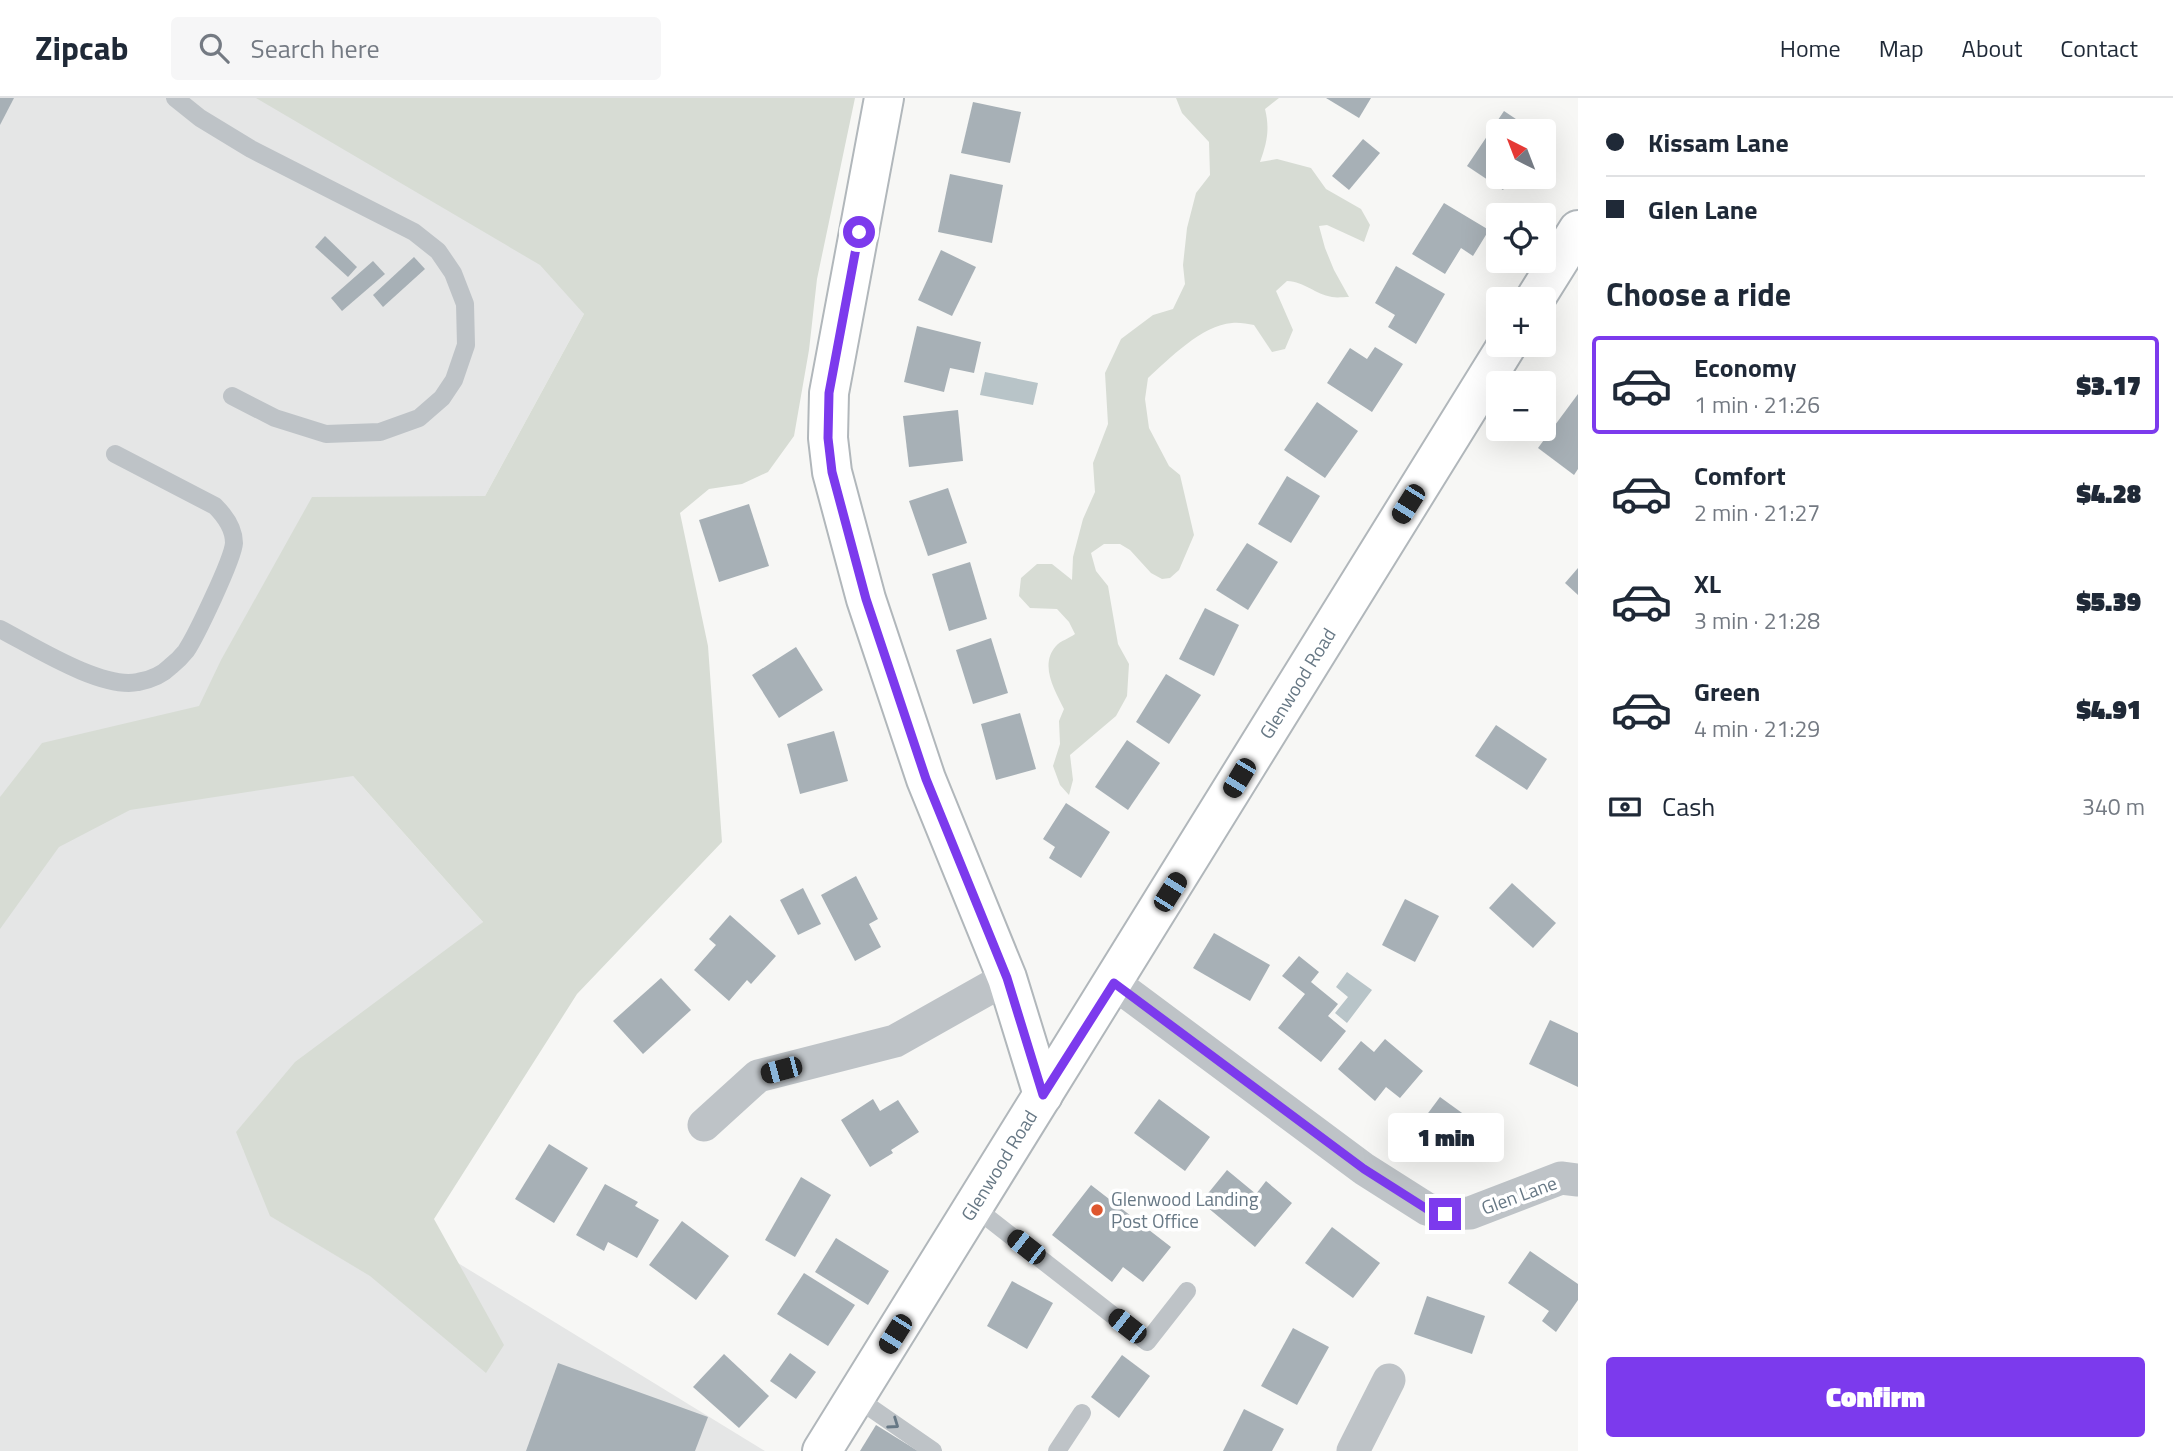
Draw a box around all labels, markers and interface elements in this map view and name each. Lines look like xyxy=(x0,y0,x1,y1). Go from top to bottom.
search box xyxy=(171,17,661,80)
text: Zipcab xyxy=(35,23,129,73)
icon: search xyxy=(195,29,233,67)
text: Search here xyxy=(251,29,380,68)
text: Home xyxy=(1780,30,1841,66)
text: Map xyxy=(1879,30,1924,66)
text: About xyxy=(1962,30,2022,66)
text: Contact xyxy=(2060,30,2138,66)
north arrow xyxy=(1486,119,1556,189)
map controls xyxy=(1486,119,1556,441)
text: Kissam Lane xyxy=(1648,123,1789,162)
text: Glen Lane xyxy=(1648,190,1757,229)
button: locate xyxy=(1486,203,1556,273)
route start xyxy=(843,216,875,248)
text: Choose a ride xyxy=(1606,270,1791,318)
button: + xyxy=(1486,287,1556,357)
text: Economy xyxy=(1694,348,1796,387)
icon: car xyxy=(1610,354,1673,417)
text: $3.17 xyxy=(2076,366,2141,405)
button: − xyxy=(1486,371,1556,441)
text: 1 min · 21:26 xyxy=(1694,387,1820,422)
text: Comfort xyxy=(1694,456,1786,495)
icon: car xyxy=(1610,462,1673,525)
text: $4.28 xyxy=(2076,474,2141,513)
car xyxy=(1388,481,1429,527)
text: 2 min · 21:27 xyxy=(1694,495,1820,530)
text: XL xyxy=(1694,564,1721,603)
icon: car xyxy=(1610,570,1673,633)
text: $5.39 xyxy=(2076,582,2141,621)
text: 3 min · 21:28 xyxy=(1694,603,1820,638)
street label: Glenwood Road xyxy=(1252,622,1342,744)
text: Green xyxy=(1694,672,1760,711)
icon: car xyxy=(1610,678,1673,741)
text: $4.91 xyxy=(2076,690,2141,729)
text: 4 min · 21:29 xyxy=(1694,711,1820,746)
car xyxy=(1220,755,1259,801)
text: Cash xyxy=(1662,787,1715,826)
icon: cash xyxy=(1606,788,1644,826)
text: 340 m xyxy=(2082,789,2145,824)
car xyxy=(1150,869,1191,915)
car xyxy=(758,1054,805,1086)
street label: Glenwood Road xyxy=(953,1104,1044,1226)
callout: 1 min xyxy=(1387,1112,1503,1162)
text: 1 min xyxy=(1417,1120,1475,1155)
street label: Glen Lane xyxy=(1477,1167,1561,1222)
place label: Glenwood Landing Post Office xyxy=(1111,1184,1259,1235)
route end xyxy=(1429,1198,1461,1230)
marker: Glenwood Landing Post Office xyxy=(1089,1202,1105,1218)
car xyxy=(1003,1226,1050,1268)
car xyxy=(1104,1305,1151,1347)
car xyxy=(875,1311,916,1357)
button: Confirm xyxy=(1606,1357,2145,1437)
one-way arrow xyxy=(886,1416,899,1428)

